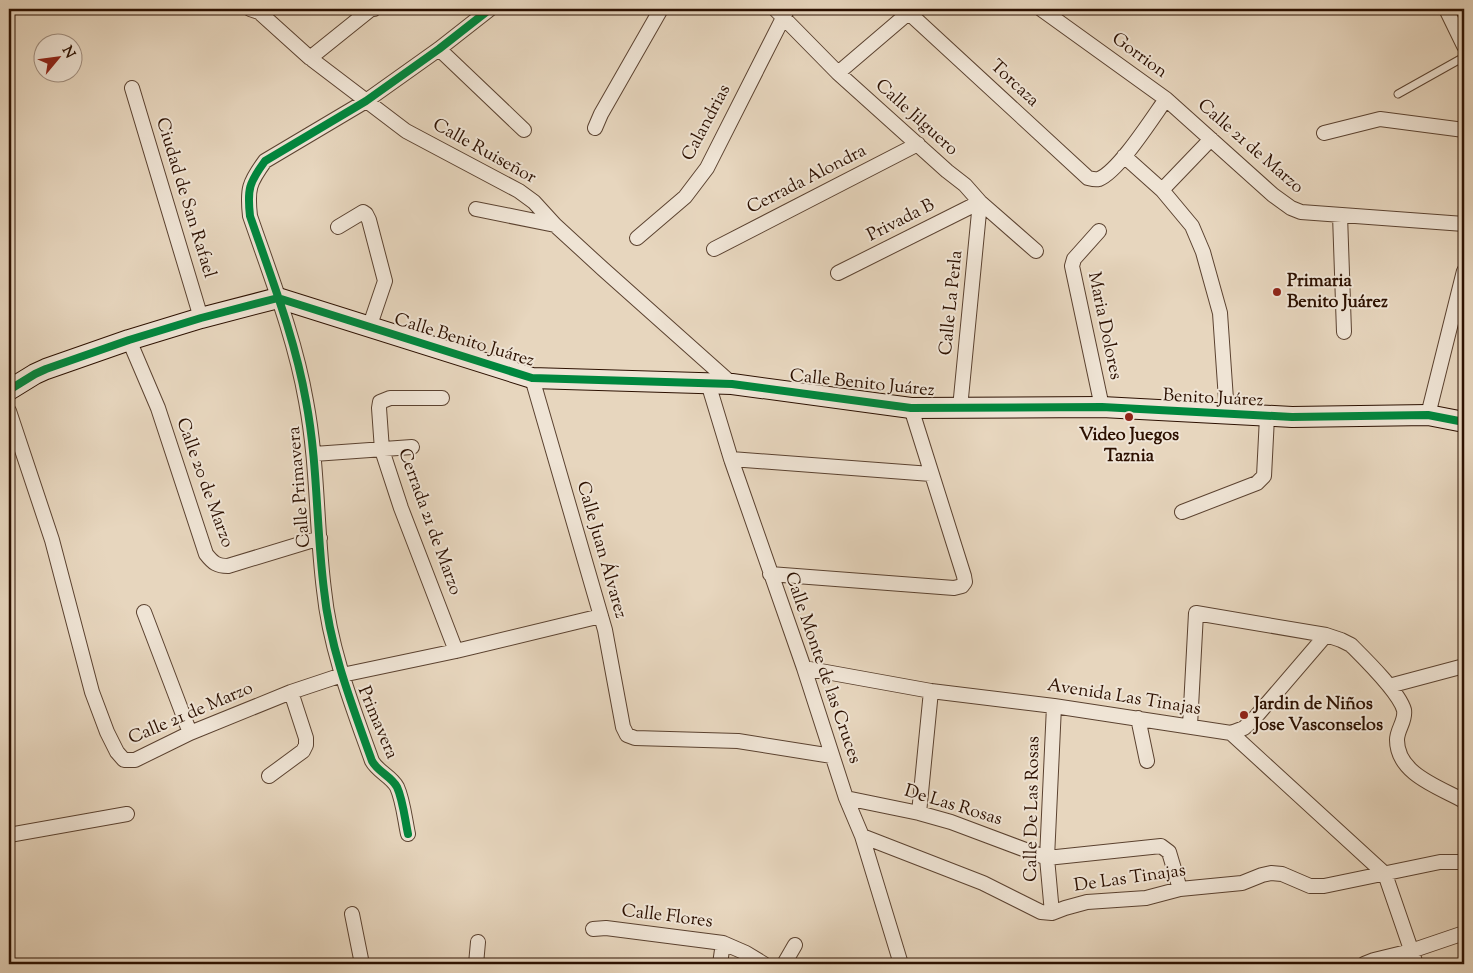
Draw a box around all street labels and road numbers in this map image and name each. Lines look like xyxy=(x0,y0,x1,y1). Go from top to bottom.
street label: Gorrion xyxy=(1106,27,1173,85)
street label: Torcaza xyxy=(983,54,1045,114)
street label: Calle Jilguero xyxy=(869,74,963,163)
street label: Calandrias xyxy=(676,80,738,166)
street label: Calle 21 de Marzo xyxy=(1191,93,1309,201)
street label: Calle Ruiseñor xyxy=(427,113,541,191)
street label: Ciudad de San Rafael xyxy=(148,115,222,281)
street label: Cerrada Alondra xyxy=(743,139,871,221)
street label: Privada B xyxy=(863,193,939,249)
street label: Calle La Perla xyxy=(934,249,970,357)
street label: Maria Dolores xyxy=(1080,270,1128,382)
street label: Calle Benito Juárez xyxy=(391,307,538,375)
street label: Calle Benito Juárez xyxy=(788,363,936,405)
street label: Benito Juárez xyxy=(1162,383,1264,415)
street label: Calle 20 de Marzo xyxy=(168,414,240,552)
street label: Calle Primavera xyxy=(282,425,318,549)
street label: Cerrada 21 de Marzo xyxy=(390,445,468,599)
street label: Calle Juan Álvarez xyxy=(569,478,633,622)
street label: Calle Monte de las Cruces xyxy=(777,569,867,767)
street label: Avenida Las Tinajas xyxy=(1045,673,1203,723)
street label: Calle 21 de Marzo xyxy=(125,676,258,752)
street label: Primavera xyxy=(350,682,404,764)
street label: Calle De Las Rosas xyxy=(1019,736,1047,882)
street label: De Las Rosas xyxy=(901,779,1005,833)
street label: De Las Tinajas xyxy=(1072,858,1188,900)
street label: Calle Flores xyxy=(620,899,714,935)

